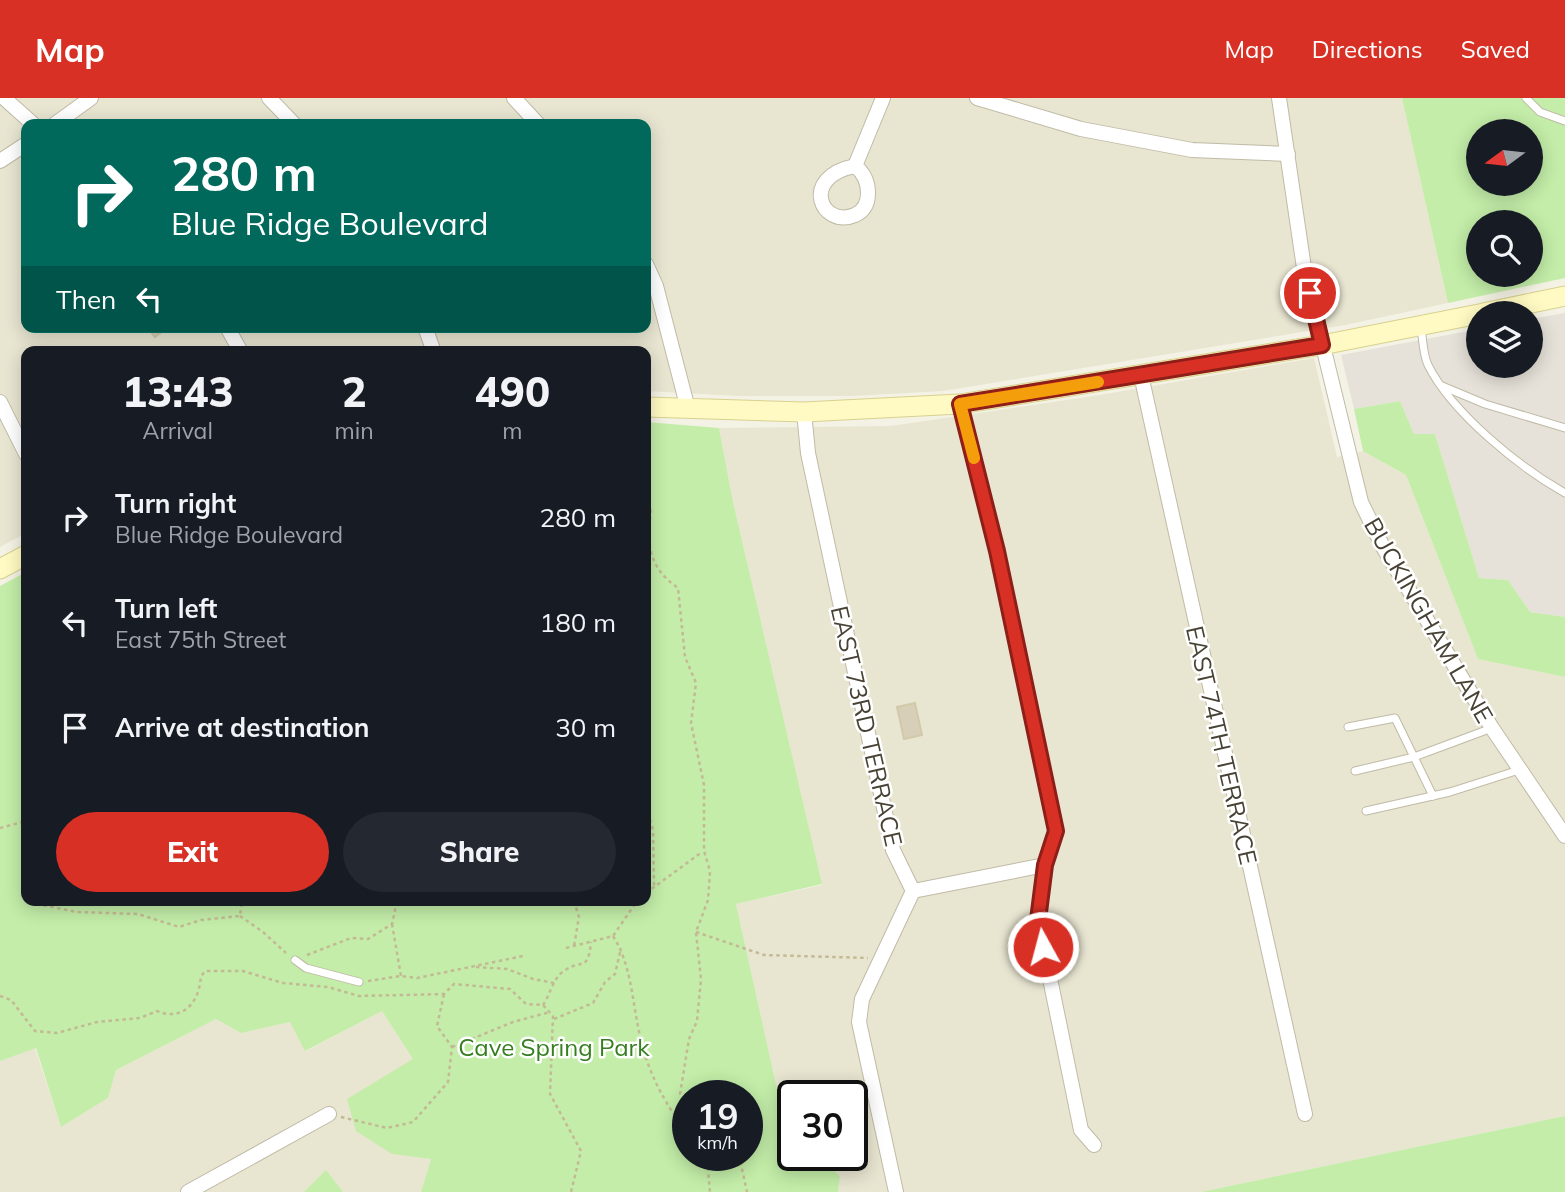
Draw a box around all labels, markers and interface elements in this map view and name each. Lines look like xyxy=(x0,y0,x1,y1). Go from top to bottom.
text: Map xyxy=(35,29,105,70)
text: Map xyxy=(1224,34,1274,64)
text: Directions xyxy=(1312,34,1423,64)
text: Saved xyxy=(1461,34,1530,64)
north arrow xyxy=(1466,119,1544,196)
map controls xyxy=(1466,119,1543,378)
text: 280 m xyxy=(171,142,317,203)
icon: right xyxy=(56,147,147,238)
text: Blue Ridge Boulevard xyxy=(171,203,488,243)
button: search xyxy=(1466,210,1543,287)
pin xyxy=(1280,263,1340,323)
icon: arrive xyxy=(1291,274,1329,312)
icon: left xyxy=(130,280,168,318)
text: Then xyxy=(56,283,116,316)
button: layers xyxy=(1466,301,1543,378)
text: 13:43 xyxy=(122,365,234,418)
text: 2 xyxy=(341,365,367,418)
text: 490 xyxy=(475,365,550,418)
text: Arrival xyxy=(143,416,213,445)
text: min xyxy=(334,416,374,445)
text: m xyxy=(502,416,522,445)
text: Turn right xyxy=(115,487,236,520)
icon: right xyxy=(56,499,94,537)
text: 280 m xyxy=(540,501,616,534)
street label: BUCKINGHAM LANE xyxy=(1358,512,1500,728)
text: Blue Ridge Boulevard xyxy=(115,520,343,549)
text: Turn left xyxy=(115,592,217,625)
street label: EAST 73RD TERRACE xyxy=(825,603,909,849)
icon: left xyxy=(56,604,94,642)
text: 180 m xyxy=(540,606,616,639)
street label: EAST 74TH TERRACE xyxy=(1180,623,1264,867)
text: East 75th Street xyxy=(115,625,286,654)
icon: arrive xyxy=(56,709,94,747)
text: Arrive at destination xyxy=(115,711,370,744)
text: 30 m xyxy=(555,711,616,744)
button: Exit xyxy=(56,812,329,892)
button: Share xyxy=(343,812,616,892)
position arrow xyxy=(1006,910,1080,984)
park label: Cave Spring Park xyxy=(458,1032,650,1062)
speed limit sign: 30 xyxy=(777,1080,868,1171)
text: 19 xyxy=(696,1094,739,1138)
text: km/h xyxy=(697,1131,738,1154)

